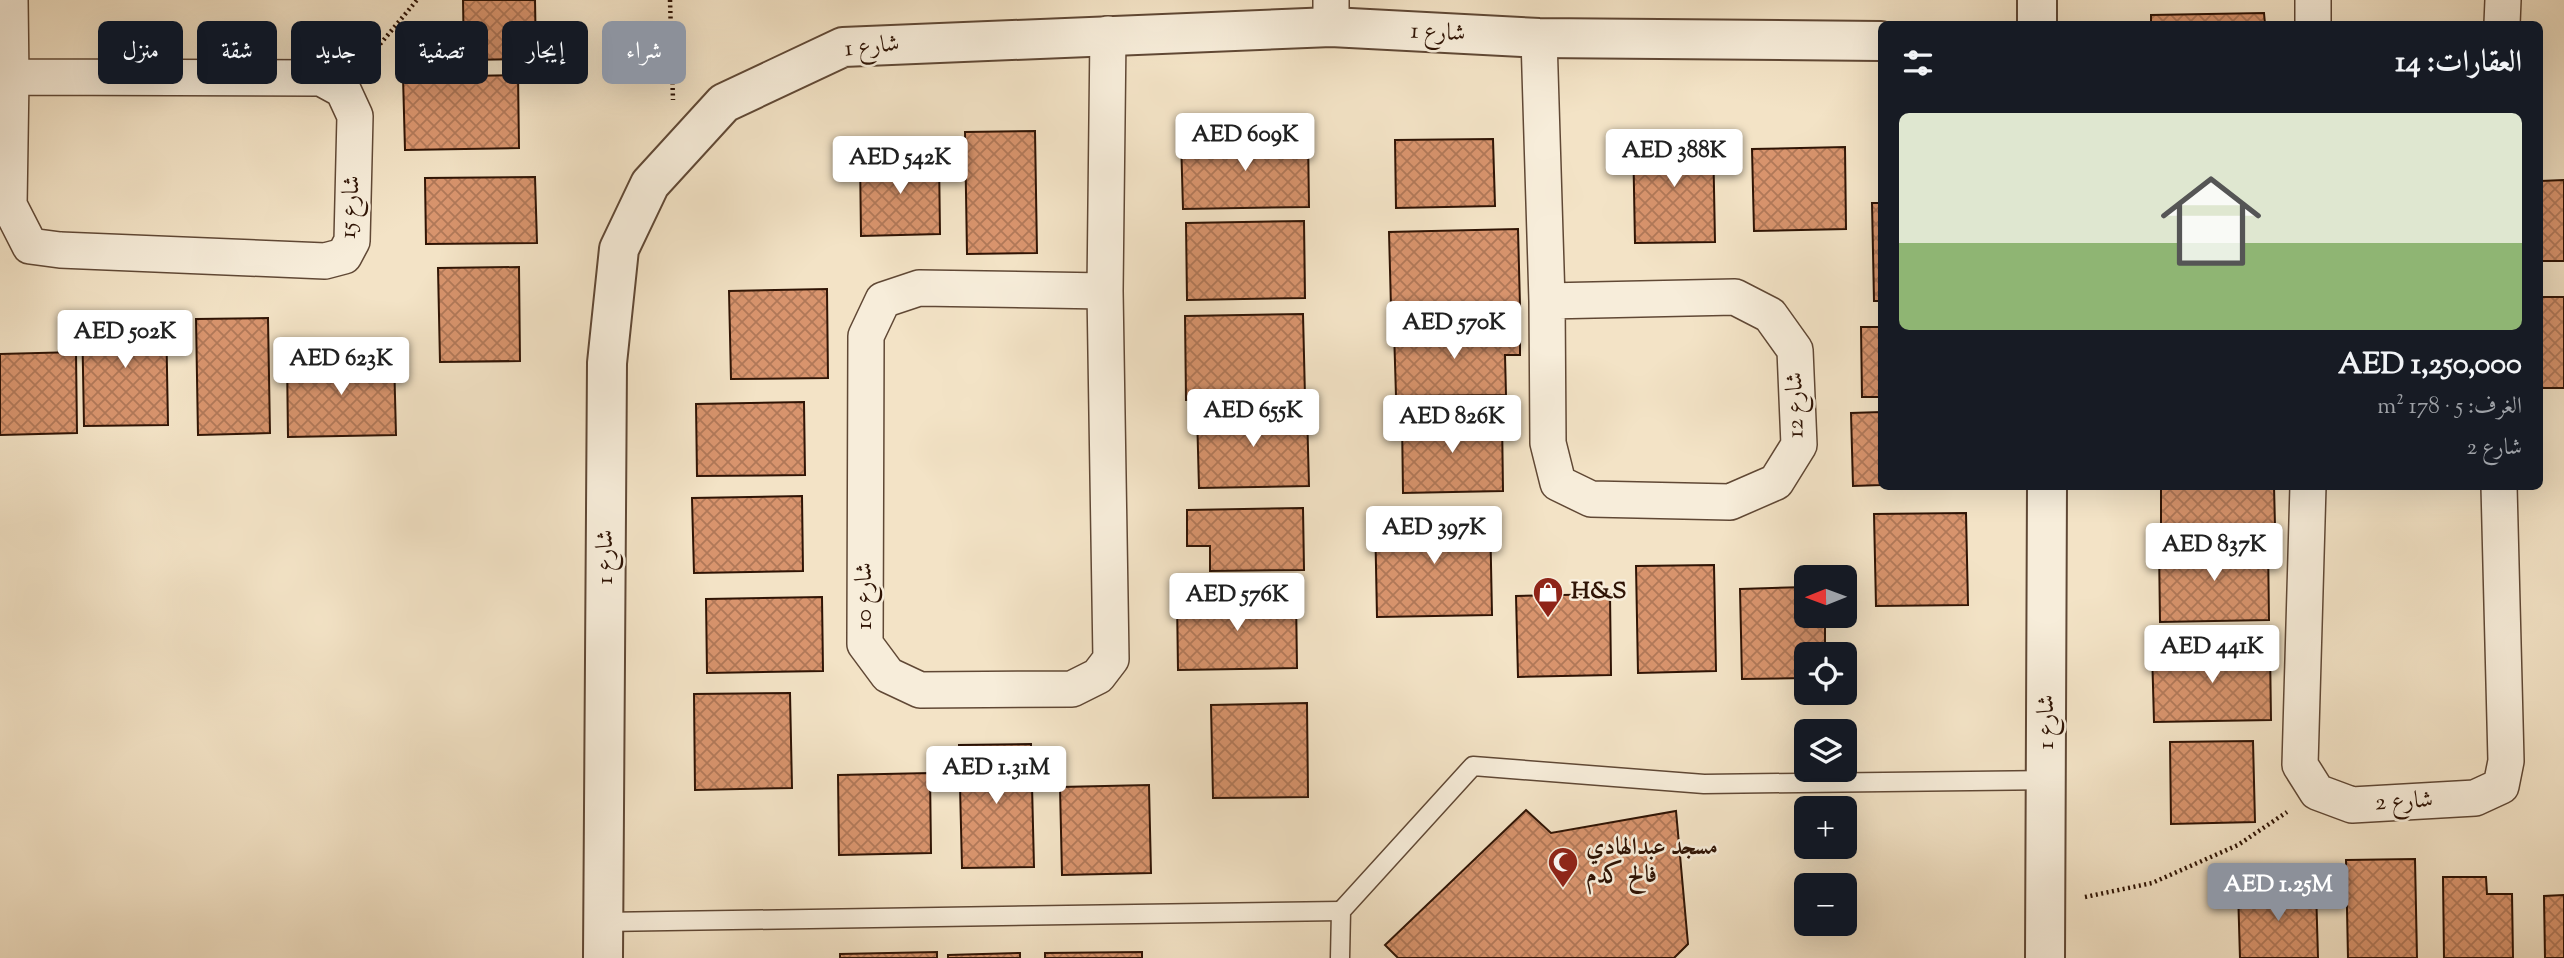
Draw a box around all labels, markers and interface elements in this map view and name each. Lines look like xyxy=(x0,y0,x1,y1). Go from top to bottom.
street label: شارع 1 xyxy=(1410,15,1466,52)
chip: منزل xyxy=(98,21,183,84)
chip: شقة xyxy=(197,21,277,84)
chip: جديد xyxy=(291,21,381,84)
chip: تصفية xyxy=(395,21,488,84)
chip: إيجار xyxy=(502,21,588,84)
chip: شراء xyxy=(602,21,686,84)
street label: شارع 1 xyxy=(843,27,901,68)
text: العقارات: 14 xyxy=(2395,42,2522,85)
icon: filters xyxy=(1899,44,1937,82)
pin: AED 609K xyxy=(1173,114,1317,173)
text: AED 609K xyxy=(1191,119,1299,152)
pin: AED 388K xyxy=(1602,130,1746,189)
text: AED 388K xyxy=(1622,135,1726,168)
pin: AED 542K xyxy=(828,136,972,196)
text: AED 542K xyxy=(849,142,951,175)
icon: home xyxy=(2148,158,2274,284)
street label: شارع 15 xyxy=(332,174,371,240)
pin: AED 570K xyxy=(1382,302,1526,361)
text: AED 570K xyxy=(1402,307,1506,340)
pin: AED 502K xyxy=(53,310,197,370)
text: AED 502K xyxy=(74,316,176,349)
pin: AED 623K xyxy=(269,338,413,397)
text: AED 623K xyxy=(289,343,393,376)
text: AED 1,250,000 xyxy=(2338,344,2522,387)
street label: شارع 12 xyxy=(1778,372,1815,438)
pin: AED 655K xyxy=(1181,390,1325,449)
text: الغرف: 5 · 178 m² xyxy=(2377,391,2522,424)
text: AED 655K xyxy=(1203,395,1303,428)
pin: AED 826K xyxy=(1380,396,1524,455)
text: AED 826K xyxy=(1399,401,1505,434)
text: شارع 2 xyxy=(2466,432,2522,465)
pin: AED 397K xyxy=(1362,506,1506,566)
text: AED 397K xyxy=(1382,512,1486,545)
pin: AED 837K xyxy=(2142,524,2286,583)
text: AED 837K xyxy=(2162,529,2266,562)
street label: شارع 1 xyxy=(589,530,624,584)
street label: شارع 10 xyxy=(848,562,883,630)
north arrow xyxy=(1794,565,1857,628)
map controls xyxy=(1794,565,1857,936)
pin: AED 576K xyxy=(1165,574,1309,633)
shop icon: H&S xyxy=(1531,575,1565,619)
place label: H&S xyxy=(1571,575,1627,609)
text: AED 576K xyxy=(1185,579,1289,612)
pin: AED 441K xyxy=(2140,626,2284,685)
text: AED 441K xyxy=(2160,631,2264,664)
button: locate xyxy=(1794,642,1857,705)
street label: شارع 1 xyxy=(2030,695,2065,749)
button: layers xyxy=(1794,719,1857,782)
pin: AED 1.31M xyxy=(916,746,1076,806)
text: AED 1.31M xyxy=(942,752,1050,785)
street label: شارع 2 xyxy=(2374,784,2434,821)
button: + xyxy=(1794,796,1857,859)
place label: مسجد عبدالهادي فالح كدم xyxy=(1586,831,1718,895)
mosque icon: مسجد عبدالهادي فالح كدم xyxy=(1546,845,1580,889)
pin: AED 1.25M xyxy=(2198,864,2358,923)
text: AED 1.25M xyxy=(2223,869,2333,902)
button: − xyxy=(1794,873,1857,936)

